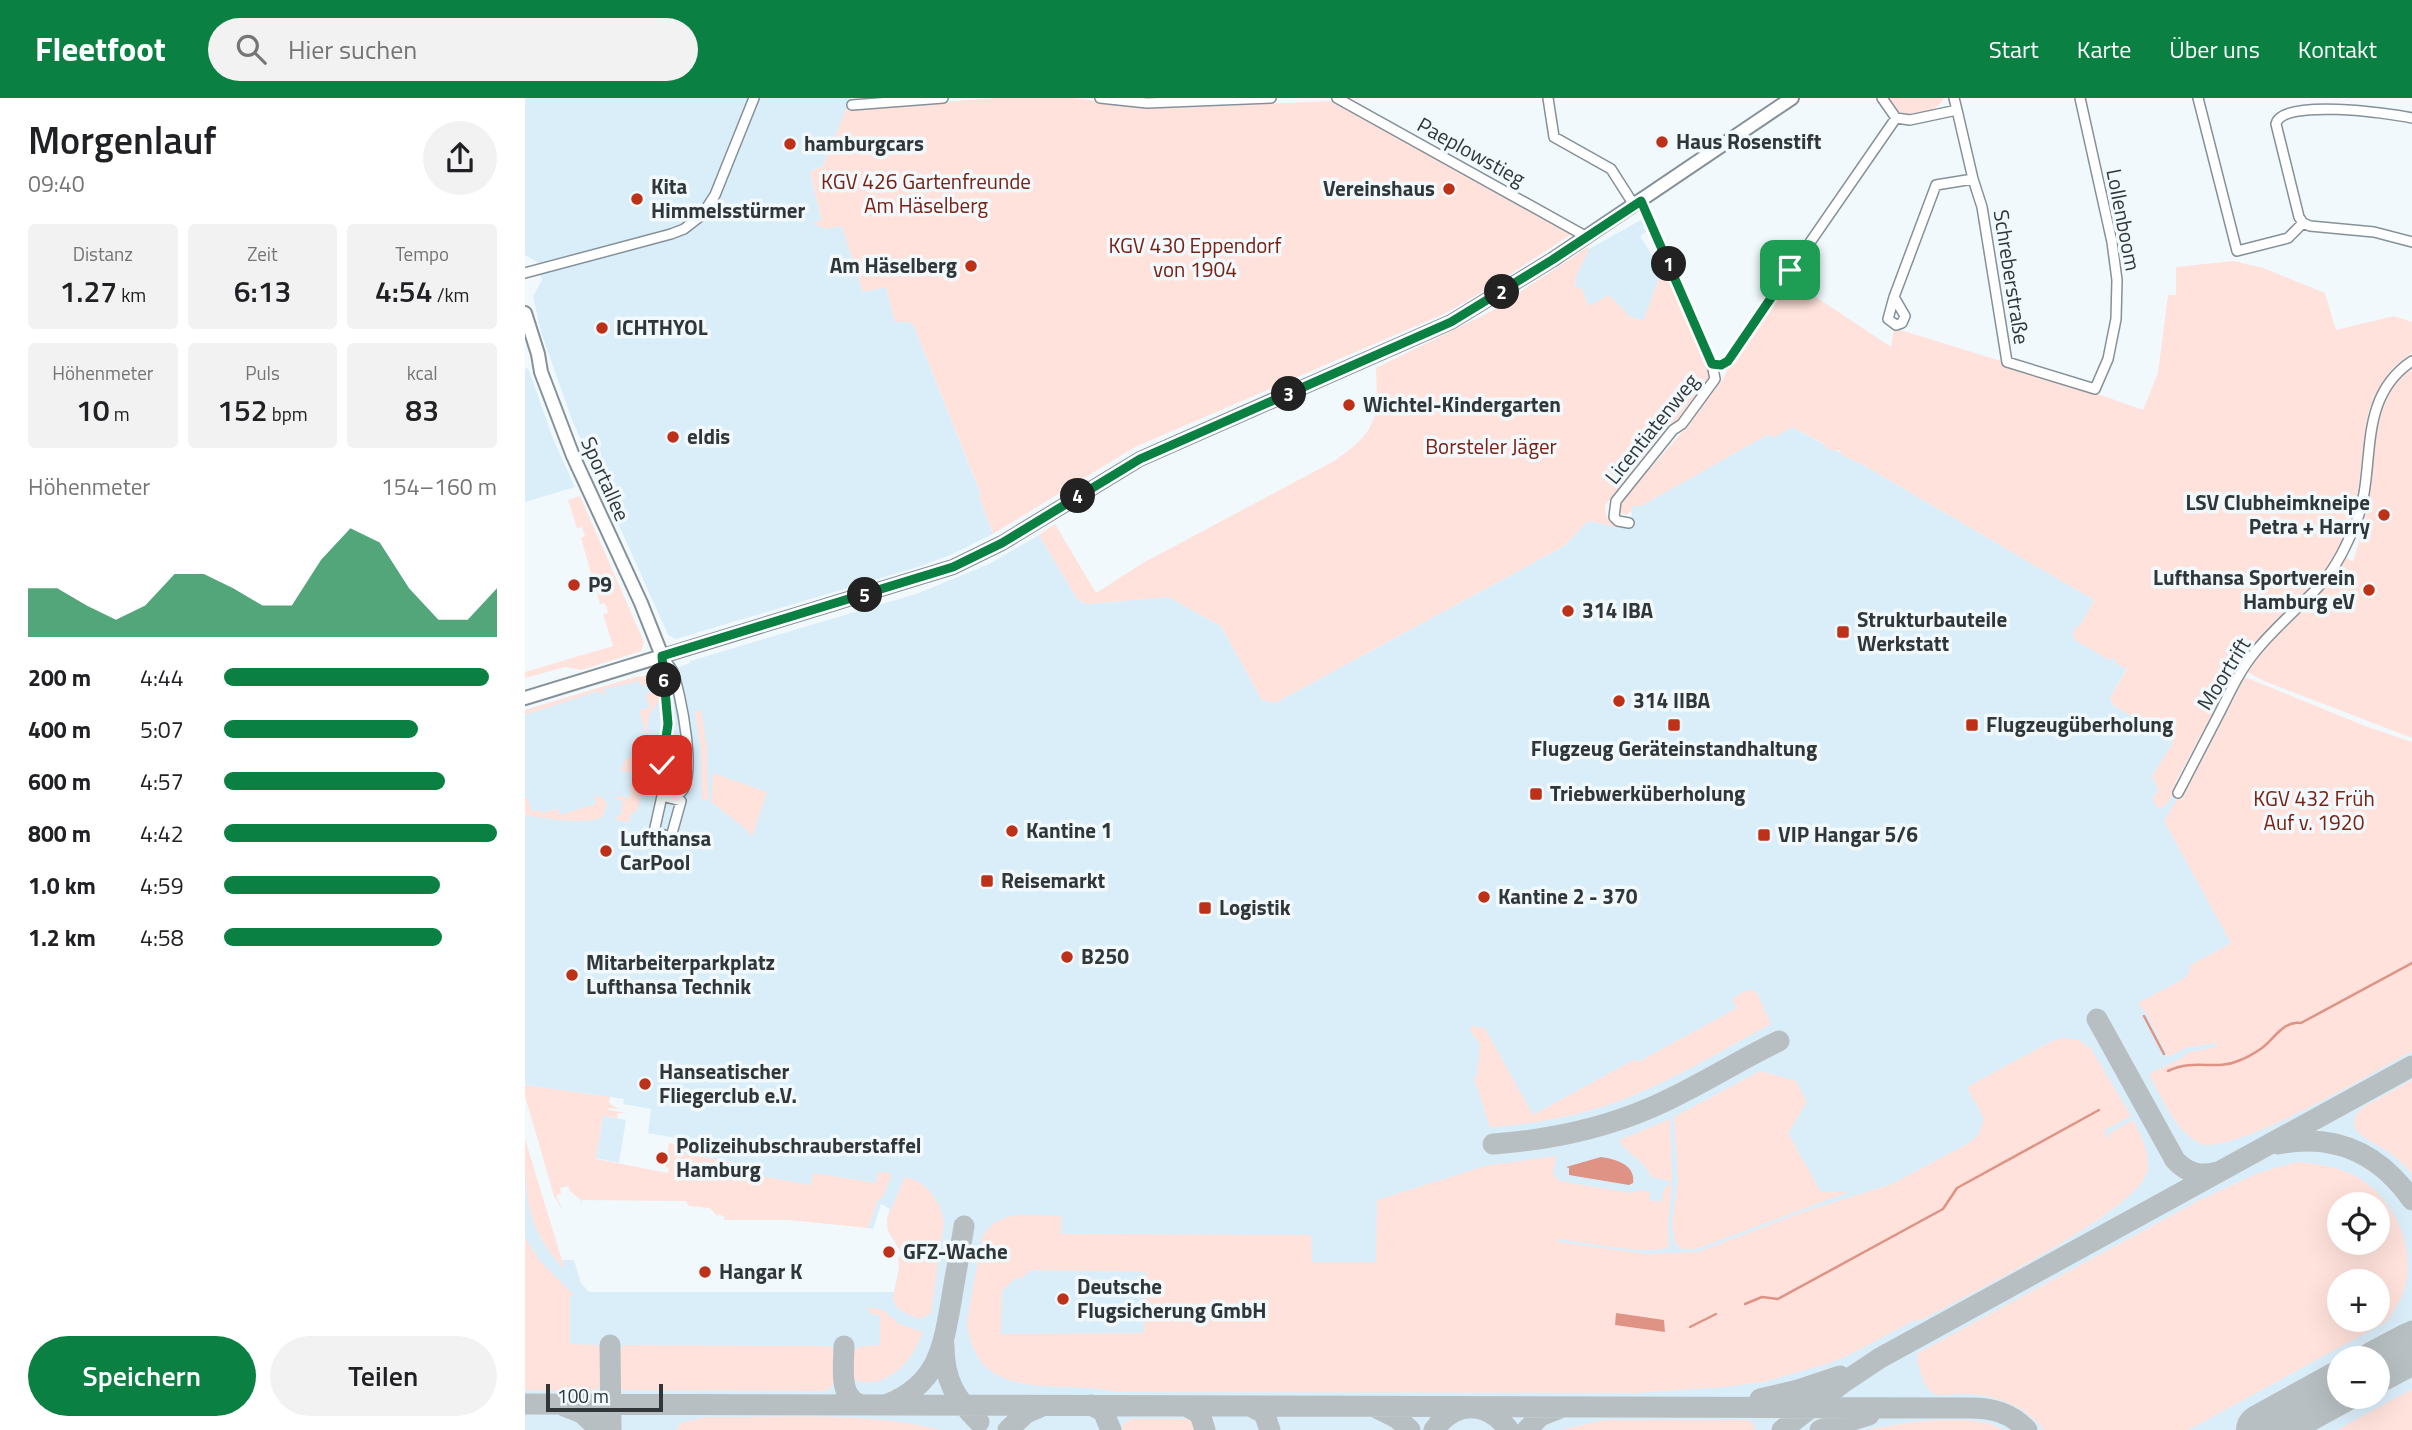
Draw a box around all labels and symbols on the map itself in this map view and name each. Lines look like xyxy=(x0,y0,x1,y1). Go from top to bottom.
street label: Paeplowstieg xyxy=(1411,108,1532,194)
place label: Haus Rosenstift xyxy=(1676,125,1822,157)
place label: hamburgcars xyxy=(804,127,924,159)
marker: Haus Rosenstift xyxy=(1654,134,1670,150)
marker: hamburgcars xyxy=(782,136,798,152)
park label: KGV 426 Gartenfreunde Am Häselberg xyxy=(821,165,1031,221)
street label: Lollenboom xyxy=(2098,166,2150,274)
place label: Kita Himmelsstürmer xyxy=(651,170,805,226)
place label: Vereinshaus xyxy=(1323,172,1435,204)
marker: Vereinshaus xyxy=(1441,181,1457,197)
marker: Kita Himmelsstürmer xyxy=(629,191,645,207)
street label: Schreberstraße xyxy=(1986,207,2038,347)
park label: KGV 430 Eppendorf von 1904 xyxy=(1108,229,1282,285)
pin xyxy=(1760,240,1820,300)
pin: 1 xyxy=(1651,246,1687,282)
place label: Am Häselberg xyxy=(830,249,957,281)
marker: Am Häselberg xyxy=(963,258,979,274)
pin: 2 xyxy=(1485,274,1520,310)
place label: ICHTHYOL xyxy=(616,311,708,343)
marker: ICHTHYOL xyxy=(594,320,610,336)
street label: Licentiatenweg xyxy=(1596,366,1706,491)
pin: 3 xyxy=(1271,376,1307,412)
place label: Wichtel-Kindergarten xyxy=(1363,388,1561,420)
marker: Wichtel-Kindergarten xyxy=(1341,397,1357,413)
place label: eldis xyxy=(687,420,730,452)
marker: eldis xyxy=(665,429,681,445)
park label: Borsteler Jäger xyxy=(1425,430,1557,462)
street label: Sportallee xyxy=(573,431,639,526)
pin: 4 xyxy=(1061,478,1095,514)
place label: LSV Clubheimkneipe Petra + Harry xyxy=(2185,486,2370,542)
marker: LSV Clubheimkneipe Petra + Harry xyxy=(2376,507,2392,523)
place label: Lufthansa Sportverein Hamburg eV xyxy=(2153,561,2355,617)
place label: P9 xyxy=(588,568,612,600)
marker: P9 xyxy=(566,577,582,593)
pin: 5 xyxy=(847,578,883,612)
marker: Lufthansa Sportverein Hamburg eV xyxy=(2361,582,2377,598)
place label: 314 IBA xyxy=(1582,594,1654,626)
marker: 314 IBA xyxy=(1560,603,1576,619)
place label: Strukturbauteile Werkstatt xyxy=(1857,603,2007,659)
marker: Strukturbauteile Werkstatt xyxy=(1835,624,1851,640)
street label: Moortrift xyxy=(2188,630,2258,716)
pin: 6 xyxy=(647,662,681,698)
place label: 314 IIBA xyxy=(1633,684,1711,716)
marker: 314 IIBA xyxy=(1611,693,1627,709)
place label: Flugzeugüberholung xyxy=(1986,708,2173,740)
marker: Flugzeug Geräteinstandhaltung xyxy=(1666,717,1682,733)
marker: Flugzeugüberholung xyxy=(1964,717,1980,733)
place label: Flugzeug Geräteinstandhaltung xyxy=(1531,732,1817,764)
pin xyxy=(632,735,692,795)
place label: Triebwerküberholung xyxy=(1550,777,1745,809)
park label: KGV 432 Früh Auf v. 1920 xyxy=(2253,782,2375,838)
marker: Triebwerküberholung xyxy=(1528,786,1544,802)
place label: Kantine 1 xyxy=(1026,814,1112,846)
place label: VIP Hangar 5/6 xyxy=(1778,818,1918,850)
place label: Lufthansa CarPool xyxy=(620,822,712,878)
marker: Kantine 1 xyxy=(1004,823,1020,839)
marker: VIP Hangar 5/6 xyxy=(1756,827,1772,843)
marker: Lufthansa CarPool xyxy=(598,843,614,859)
place label: Reisemarkt xyxy=(1001,864,1106,896)
marker: Reisemarkt xyxy=(979,873,995,889)
place label: Kantine 2 - 370 xyxy=(1498,880,1638,912)
marker: Kantine 2 - 370 xyxy=(1476,889,1492,905)
place label: Logistik xyxy=(1219,891,1291,923)
marker: Logistik xyxy=(1197,900,1213,916)
place label: B250 xyxy=(1081,940,1129,972)
place label: Mitarbeiterparkplatz Lufthansa Technik xyxy=(586,946,775,1002)
marker: B250 xyxy=(1059,949,1075,965)
marker: Mitarbeiterparkplatz Lufthansa Technik xyxy=(564,967,580,983)
place label: Hanseatischer Fliegerclub e.V. xyxy=(659,1055,797,1111)
marker: Hanseatischer Fliegerclub e.V. xyxy=(637,1076,653,1092)
place label: Polizeihubschrauberstaffel Hamburg xyxy=(676,1129,922,1185)
marker: Polizeihubschrauberstaffel Hamburg xyxy=(654,1150,670,1166)
place label: GFZ-Wache xyxy=(903,1235,1008,1267)
marker: GFZ-Wache xyxy=(881,1244,897,1260)
place label: Hangar K xyxy=(719,1255,803,1287)
marker: Hangar K xyxy=(697,1264,713,1280)
place label: Deutsche Flugsicherung GmbH xyxy=(1077,1270,1267,1326)
marker: Deutsche Flugsicherung GmbH xyxy=(1055,1291,1071,1307)
scale bar xyxy=(546,1381,663,1413)

